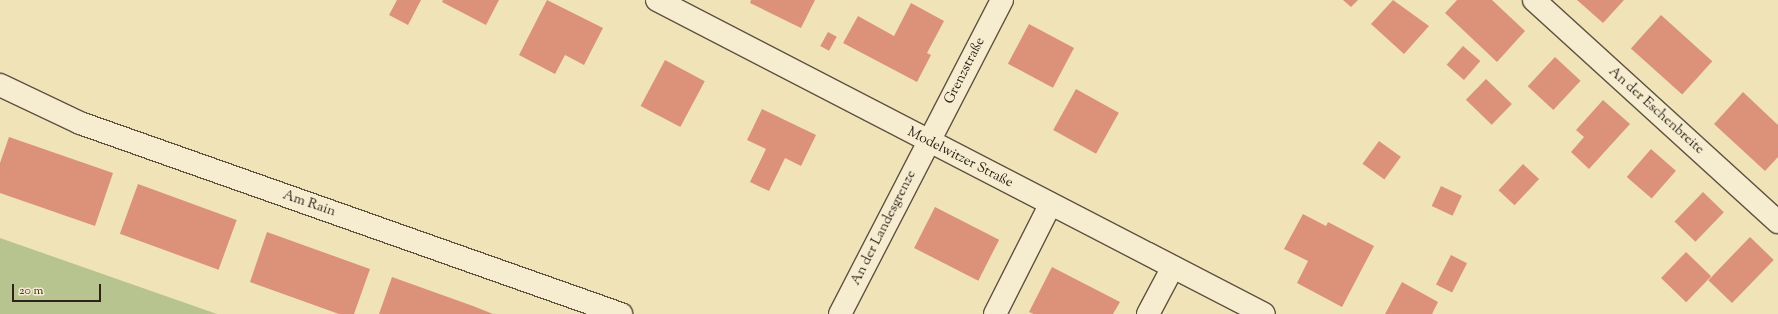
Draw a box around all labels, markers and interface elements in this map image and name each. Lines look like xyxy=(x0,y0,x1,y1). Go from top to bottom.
street label: Grenzstraße xyxy=(941,35,989,107)
street label: An der Eschenbreite xyxy=(1605,64,1707,158)
street label: Modelwitzer Straße xyxy=(904,124,1016,192)
street label: An der Landesgrenze xyxy=(848,168,920,288)
street label: Am Rain xyxy=(280,187,338,221)
scale bar xyxy=(14,276,103,302)
text: 20 m xyxy=(19,282,43,300)

